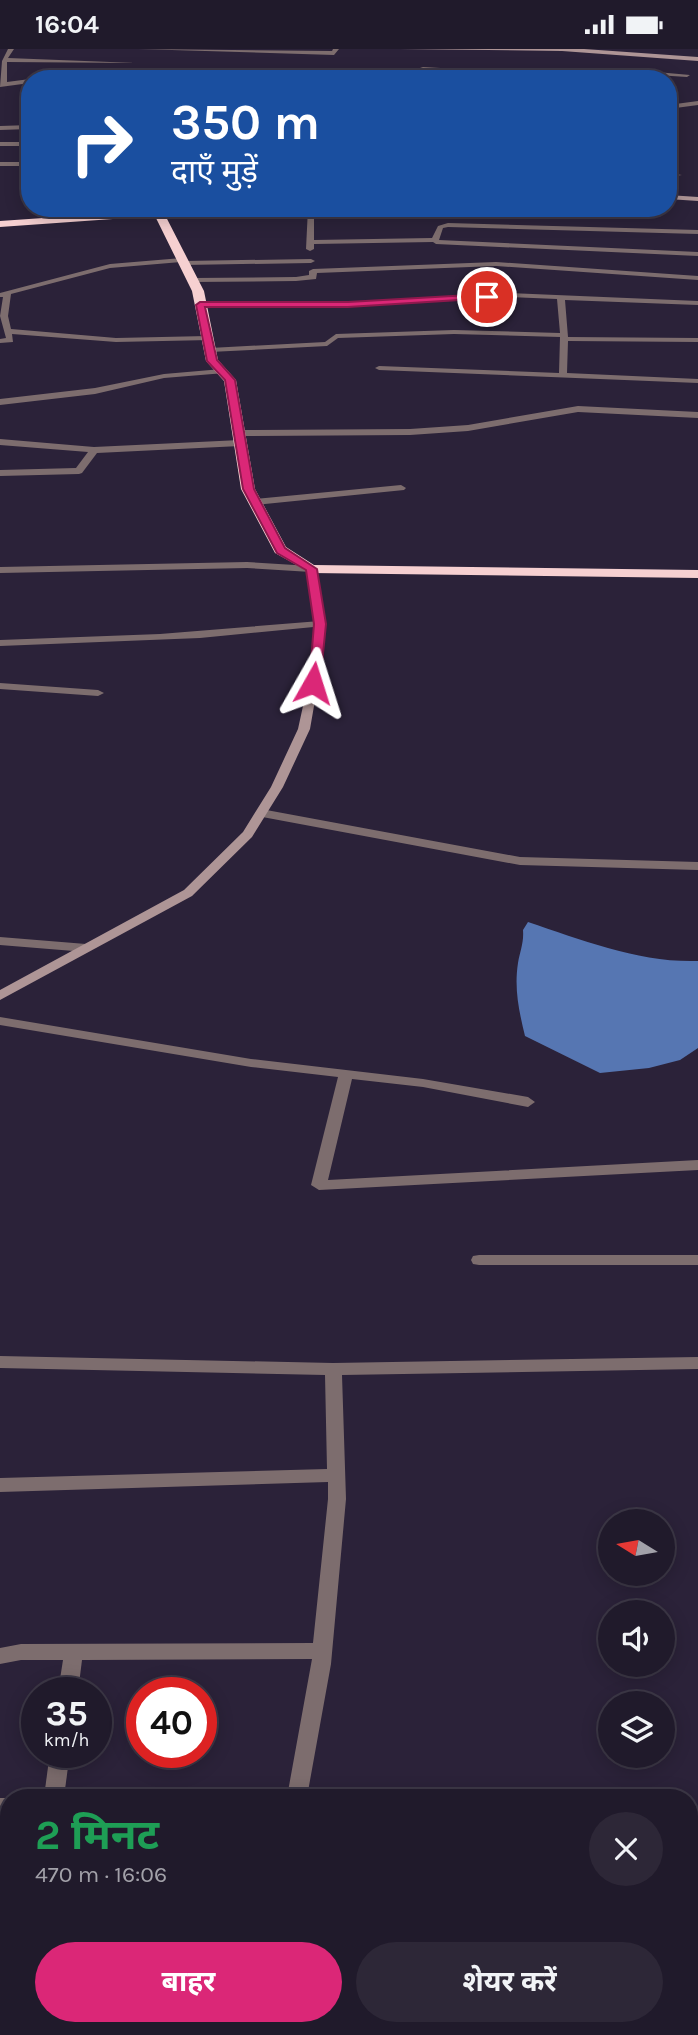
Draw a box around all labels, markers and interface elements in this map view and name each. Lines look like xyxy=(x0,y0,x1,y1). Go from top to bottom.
text: 16:04 xyxy=(35,9,99,40)
text: 350 m xyxy=(171,94,320,151)
icon: right xyxy=(56,98,147,189)
text: दाएँ मुड़ें xyxy=(171,153,258,190)
pin xyxy=(457,267,517,327)
icon: arrive xyxy=(468,278,506,316)
position arrow xyxy=(276,646,350,720)
north arrow xyxy=(598,1509,676,1585)
map controls xyxy=(598,1509,675,1768)
button: sound xyxy=(598,1600,675,1677)
speed limit sign: 40 xyxy=(126,1677,217,1768)
button: layers xyxy=(598,1691,675,1768)
text: 35 xyxy=(45,1693,88,1734)
text: km/h xyxy=(44,1729,89,1751)
text: 2 मिनट xyxy=(35,1810,159,1860)
button: close xyxy=(589,1812,663,1886)
text: 470 m · 16:06 xyxy=(35,1861,167,1888)
button: बाहर xyxy=(35,1942,342,2022)
button: शेयर करें xyxy=(356,1942,663,2022)

